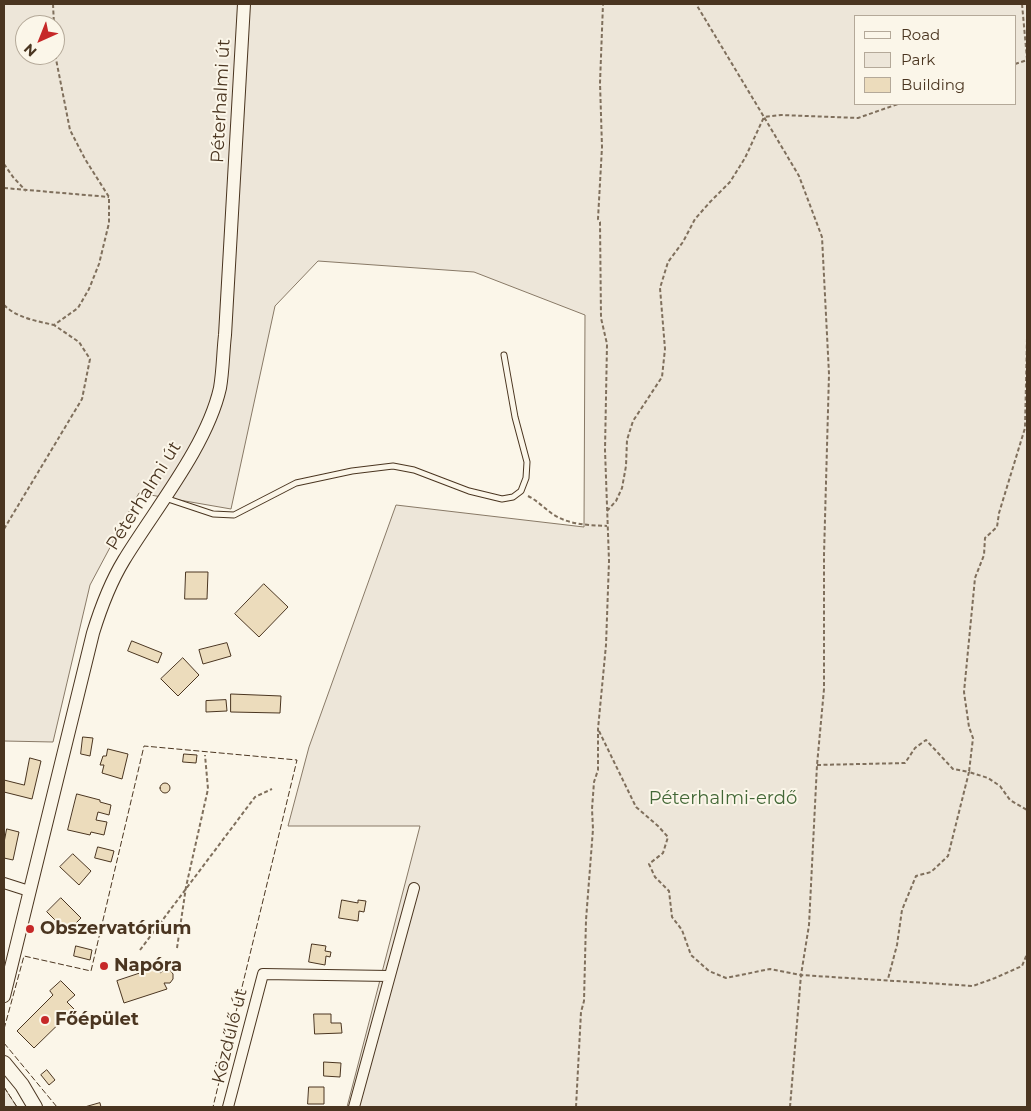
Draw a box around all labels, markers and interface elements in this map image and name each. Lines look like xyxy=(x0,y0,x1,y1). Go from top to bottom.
north arrow xyxy=(15,15,65,65)
legend xyxy=(854,15,1016,105)
text: Road xyxy=(901,25,940,44)
street label: Péterhalmi út xyxy=(207,38,235,164)
text: N xyxy=(20,40,41,60)
text: Park xyxy=(901,50,935,69)
text: Building xyxy=(901,75,965,94)
street label: Péterhalmi út xyxy=(102,438,186,554)
park label: Péterhalmi-erdő xyxy=(649,788,797,810)
place label: Obszervatórium xyxy=(40,918,191,940)
marker: Obszervatórium xyxy=(24,923,36,935)
place label: Napóra xyxy=(114,955,182,977)
marker: Napóra xyxy=(98,960,110,972)
street label: Közdűlő út xyxy=(208,986,252,1086)
place label: Főépület xyxy=(55,1009,139,1031)
marker: Főépület xyxy=(39,1014,51,1026)

